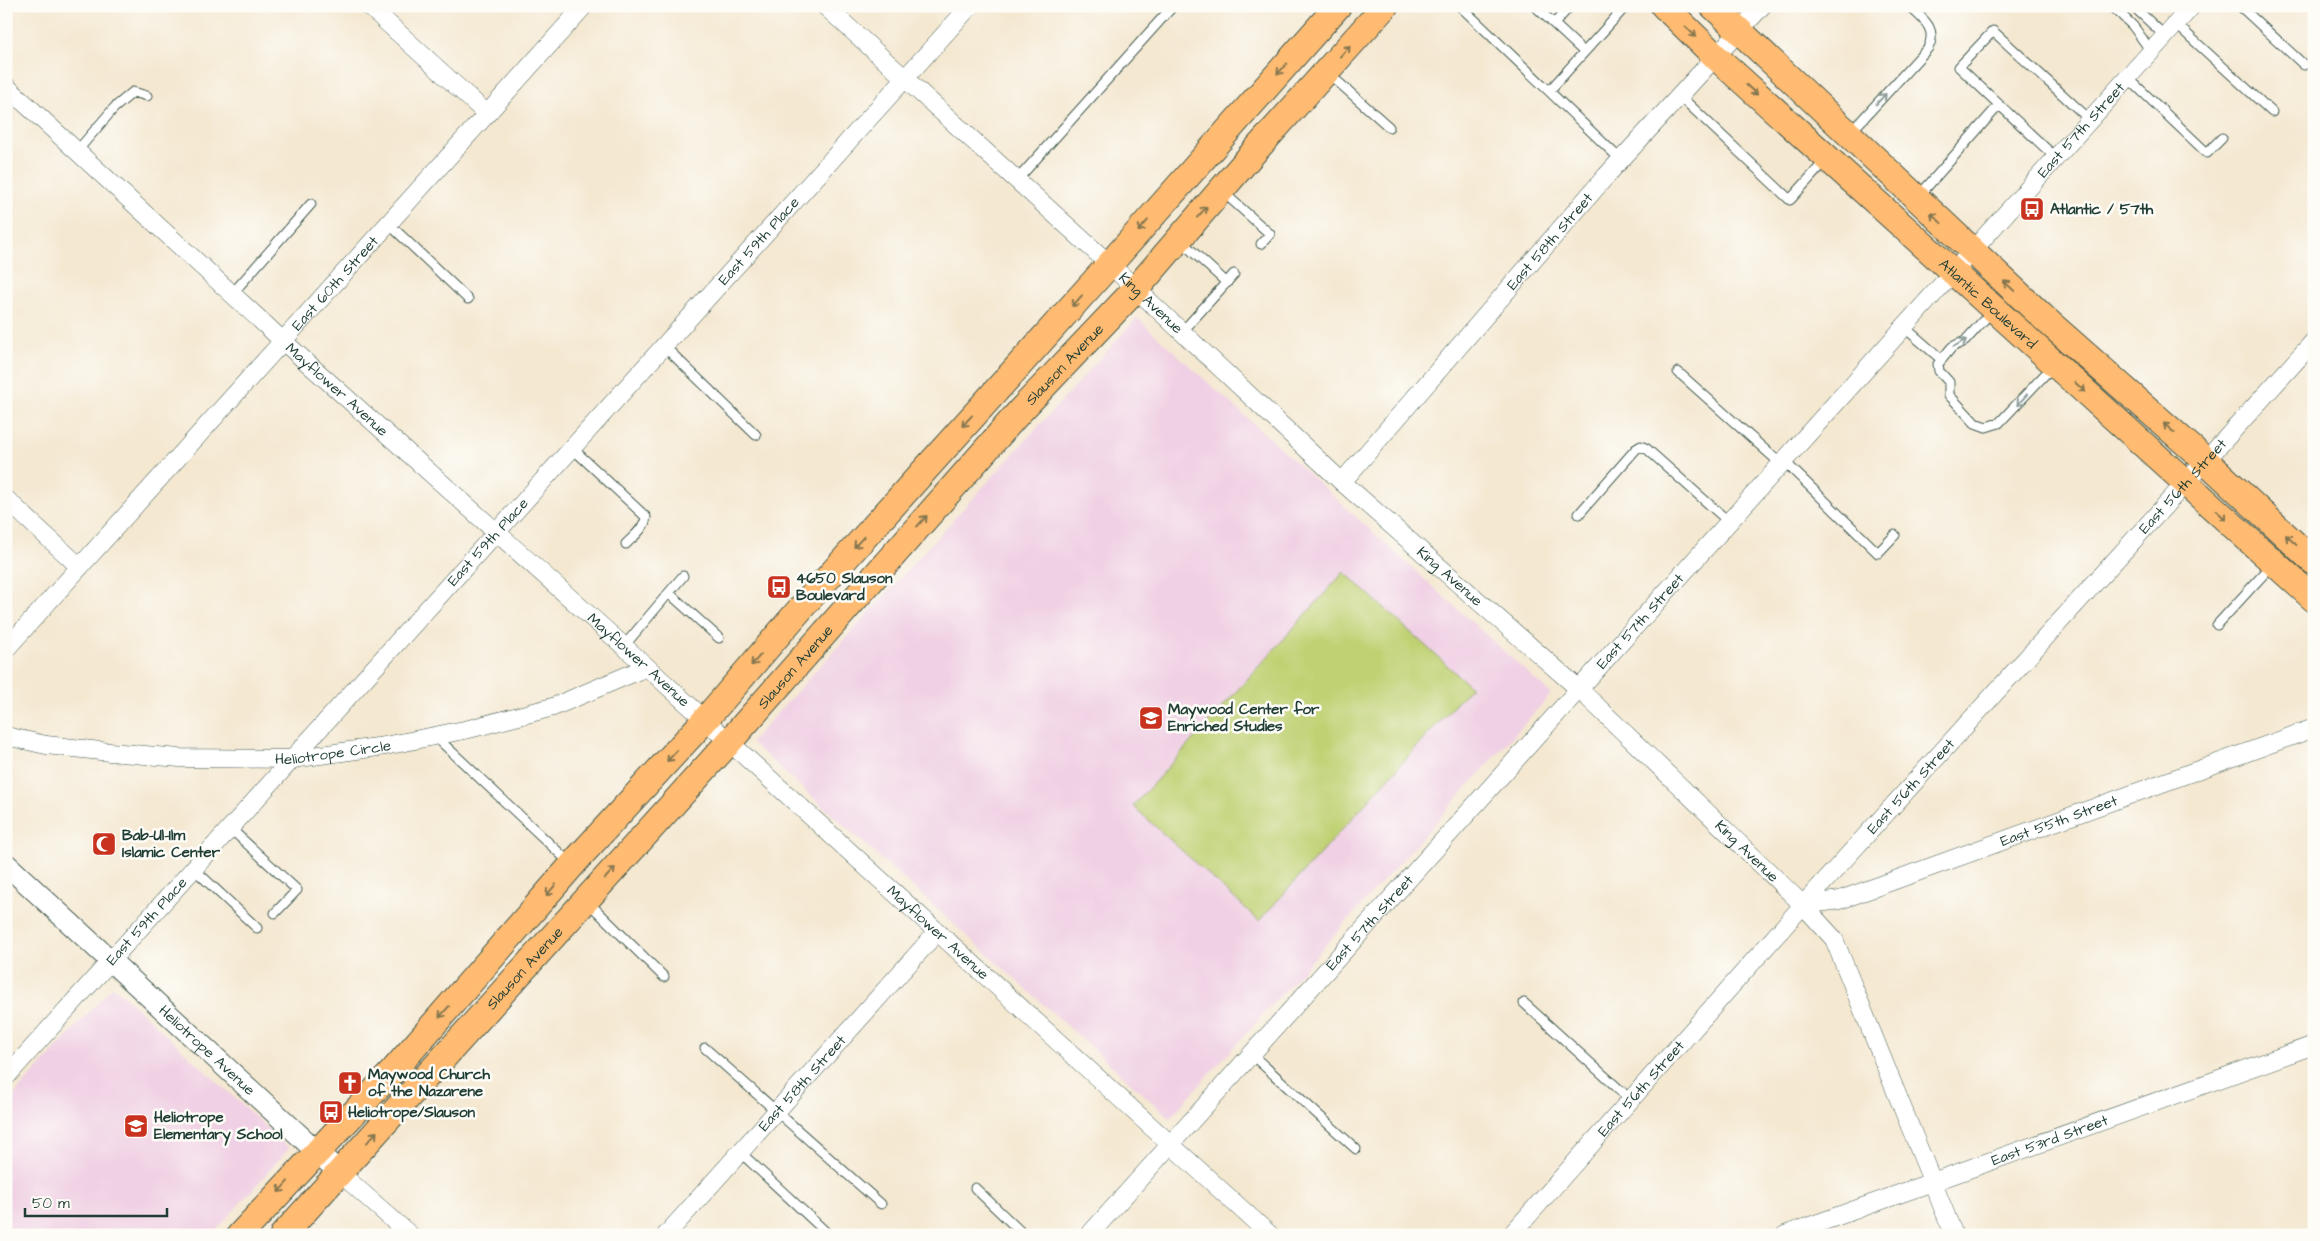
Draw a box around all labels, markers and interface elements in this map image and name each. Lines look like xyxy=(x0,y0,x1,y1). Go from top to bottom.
one-way arrow xyxy=(1685,26,1697,39)
one-way arrow xyxy=(1339,45,1350,58)
one-way arrow xyxy=(1276,62,1288,75)
street label: East 57th Street xyxy=(2033,78,2130,183)
one-way arrow xyxy=(1746,84,1759,95)
one-way arrow xyxy=(1875,93,1887,106)
street label: East 58th Street xyxy=(1502,188,1598,295)
street label: East 59th Place xyxy=(714,192,804,290)
bus stop icon: Atlantic / 57th xyxy=(2019,196,2045,222)
place label: Atlantic / 57th xyxy=(2050,199,2154,220)
one-way arrow xyxy=(1197,206,1208,219)
one-way arrow xyxy=(1930,212,1942,224)
one-way arrow xyxy=(1137,219,1149,232)
street label: East 60th Street xyxy=(287,231,383,335)
street label: Atlantic Boulevard xyxy=(1934,254,2042,354)
street label: King Avenue xyxy=(1114,268,1188,339)
one-way arrow xyxy=(2003,280,2016,292)
one-way arrow xyxy=(1071,294,1083,307)
street label: Slauson Avenue xyxy=(1021,319,1109,410)
one-way arrow xyxy=(1953,337,1967,348)
street label: Mayflower Avenue xyxy=(281,338,393,441)
one-way arrow xyxy=(2074,381,2087,393)
one-way arrow xyxy=(2016,393,2028,406)
one-way arrow xyxy=(962,414,973,427)
one-way arrow xyxy=(2162,422,2175,434)
street label: East 56th Street xyxy=(2134,434,2232,539)
street label: East 59th Place xyxy=(443,494,533,591)
one-way arrow xyxy=(2214,510,2227,521)
one-way arrow xyxy=(916,515,928,528)
one-way arrow xyxy=(2284,534,2297,546)
one-way arrow xyxy=(854,536,865,549)
street label: King Avenue xyxy=(1412,542,1487,611)
place label: 4650 Slauson Boulevard xyxy=(796,568,893,606)
street label: East 57th Street xyxy=(1592,569,1689,674)
bus stop icon: 4650 Slauson Boulevard xyxy=(766,574,792,600)
street label: Mayflower Avenue xyxy=(582,608,694,712)
street label: Slauson Avenue xyxy=(753,621,838,714)
one-way arrow xyxy=(751,653,762,666)
place label: Maywood Center for Enriched Studies xyxy=(1168,699,1320,737)
school or university icon: Maywood Center for Enriched Studies xyxy=(1138,705,1164,731)
street label: East 56th Street xyxy=(1862,734,1960,839)
street label: Heliotrope Circle xyxy=(275,735,393,770)
one-way arrow xyxy=(666,750,678,763)
street label: East 55th Street xyxy=(1997,790,2120,852)
street label: King Avenue xyxy=(1710,816,1783,887)
place label: Bab-Ul-Ilm Islamic Center xyxy=(122,825,221,863)
mosque icon: Bab-Ul-Ilm Islamic Center xyxy=(91,831,117,857)
one-way arrow xyxy=(604,866,616,879)
street label: East 57th Street xyxy=(1321,870,1418,975)
street label: East 59th Place xyxy=(102,873,192,970)
street label: Mayflower Avenue xyxy=(882,881,993,985)
one-way arrow xyxy=(545,883,557,896)
street label: Slauson Avenue xyxy=(482,922,568,1015)
street label: Heliotrope Avenue xyxy=(154,1001,260,1100)
one-way arrow xyxy=(439,1006,450,1019)
street label: East 58th Street xyxy=(754,1031,851,1136)
street label: East 56th Street xyxy=(1593,1036,1690,1141)
place label: Maywood Church of the Nazarene xyxy=(368,1064,490,1102)
church icon: Maywood Church of the Nazarene xyxy=(337,1070,363,1096)
bus stop icon: Heliotrope/Slauson xyxy=(318,1099,344,1125)
place label: Heliotrope/Slauson xyxy=(348,1102,476,1123)
place label: Heliotrope Elementary School xyxy=(154,1107,283,1146)
street label: East 53rd Street xyxy=(1988,1110,2111,1171)
school or university icon: Heliotrope Elementary School xyxy=(123,1113,149,1139)
one-way arrow xyxy=(367,1130,378,1143)
one-way arrow xyxy=(277,1181,289,1194)
scale bar xyxy=(25,1186,168,1218)
text: 50 m xyxy=(32,1193,70,1214)

